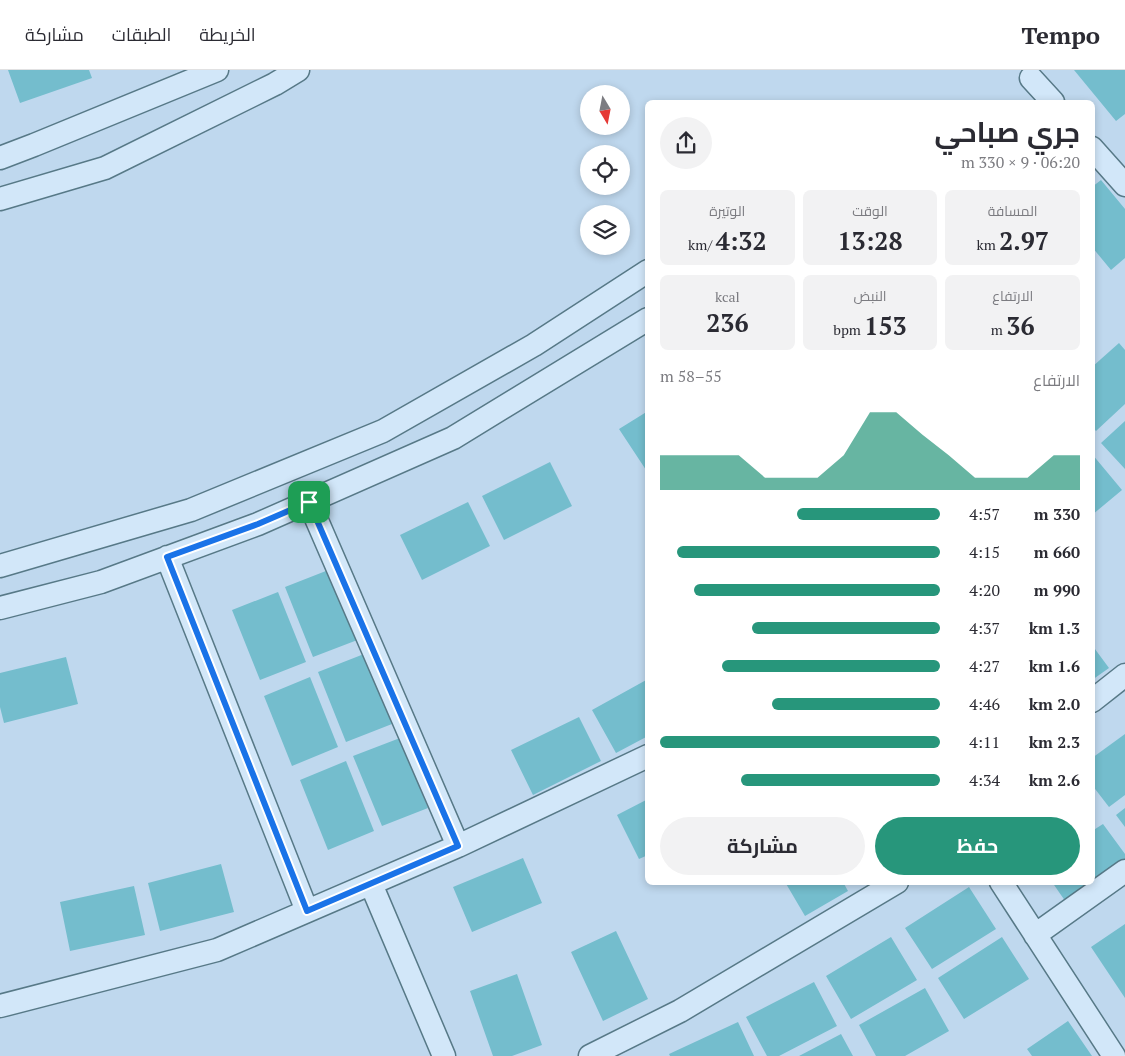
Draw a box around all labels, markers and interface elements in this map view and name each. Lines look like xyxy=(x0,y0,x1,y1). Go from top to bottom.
text: Tempo xyxy=(1021,19,1100,51)
text: مشاركة xyxy=(25,22,84,46)
text: الطبقات xyxy=(112,22,171,46)
text: الخريطة xyxy=(199,22,256,46)
north arrow xyxy=(580,85,630,135)
map controls xyxy=(580,85,630,255)
text: جري صباحي xyxy=(934,113,1080,150)
button: share xyxy=(660,117,712,169)
button: locate xyxy=(580,145,630,195)
text: 06:20 · 9 × 330 m xyxy=(961,151,1080,173)
text: الوتيرة xyxy=(709,201,745,220)
text: الوقت xyxy=(852,201,888,220)
text: المسافة xyxy=(988,201,1038,220)
button: layers xyxy=(580,205,630,255)
text: 4:32 xyxy=(716,224,767,257)
text: 13:28 xyxy=(837,224,903,257)
text: 2.97 xyxy=(999,224,1049,257)
text: /km xyxy=(688,235,716,254)
text: km xyxy=(976,235,999,254)
text: النبض xyxy=(854,286,887,305)
text: الارتفاع xyxy=(992,286,1033,305)
text: kcal xyxy=(715,287,740,306)
text: 236 xyxy=(706,306,749,339)
text: 153 xyxy=(864,309,907,342)
text: 36 xyxy=(1006,309,1035,342)
text: bpm xyxy=(833,320,864,339)
text: m xyxy=(991,320,1006,339)
text: 55–58 m xyxy=(660,365,722,387)
text: الارتفاع xyxy=(1033,369,1080,391)
pin xyxy=(288,481,330,523)
icon: arrive xyxy=(295,488,323,516)
text: 4:57 xyxy=(969,503,1000,525)
text: 330 m xyxy=(1034,503,1080,525)
text: 4:15 xyxy=(969,541,1000,563)
text: 660 m xyxy=(1034,541,1080,563)
text: 4:20 xyxy=(969,579,1000,601)
text: 990 m xyxy=(1034,579,1080,601)
text: 4:37 xyxy=(969,617,1000,639)
text: 1.3 km xyxy=(1029,617,1080,639)
text: 4:27 xyxy=(969,655,1000,677)
text: 1.6 km xyxy=(1029,655,1080,677)
text: 4:46 xyxy=(969,693,1000,715)
text: 2.0 km xyxy=(1029,693,1080,715)
text: 4:11 xyxy=(969,731,1000,753)
text: 2.3 km xyxy=(1029,731,1080,753)
text: 4:34 xyxy=(969,769,1000,791)
text: 2.6 km xyxy=(1029,769,1080,791)
button: مشاركة xyxy=(660,817,865,875)
button: حفظ xyxy=(875,817,1080,875)

